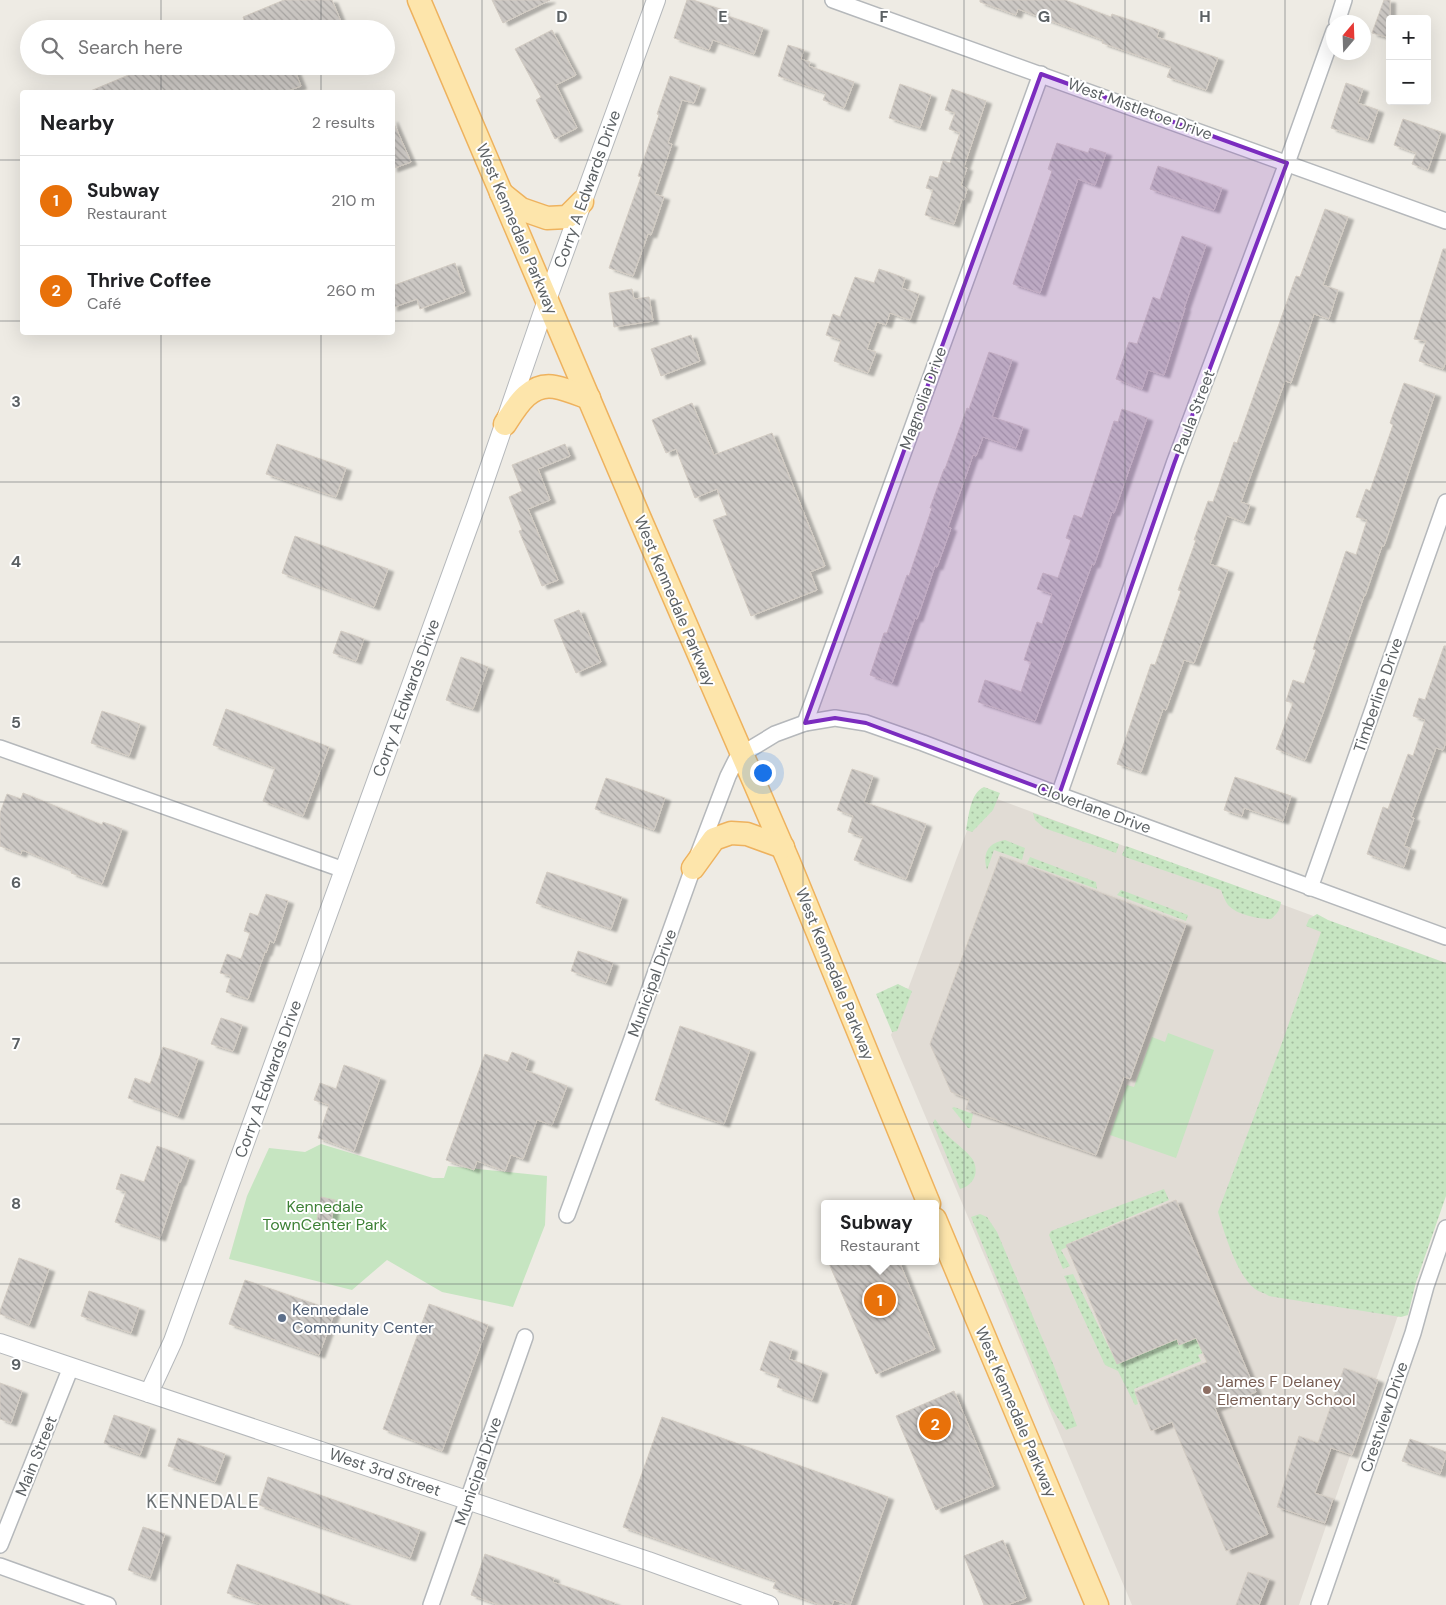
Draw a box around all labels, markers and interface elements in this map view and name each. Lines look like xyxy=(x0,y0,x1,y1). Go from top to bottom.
text: D xyxy=(556,6,568,27)
text: E xyxy=(718,6,728,27)
text: F xyxy=(880,6,889,27)
text: G xyxy=(1038,6,1050,27)
text: H xyxy=(1199,6,1211,27)
north arrow xyxy=(1326,15,1371,60)
map controls xyxy=(1386,15,1431,105)
button: + xyxy=(1386,15,1431,60)
search box xyxy=(20,20,395,75)
icon: search xyxy=(38,34,66,62)
text: Search here xyxy=(78,35,183,60)
button: − xyxy=(1386,60,1431,105)
street label: West Mistletoe Drive xyxy=(1065,73,1215,145)
street label: Corry A Edwards Drive xyxy=(549,107,625,271)
text: Nearby xyxy=(40,109,114,137)
text: 2 results xyxy=(312,112,375,133)
street label: West Kennedale Parkway xyxy=(471,140,563,318)
text: Subway xyxy=(87,178,160,203)
text: 1 xyxy=(53,190,59,211)
text: 210 m xyxy=(331,190,375,211)
text: Restaurant xyxy=(87,203,167,224)
text: Thrive Coffee xyxy=(87,268,211,293)
text: 2 xyxy=(51,280,61,301)
text: 260 m xyxy=(326,280,375,301)
text: Café xyxy=(87,293,121,314)
street label: Magnolia Drive xyxy=(895,344,951,452)
street label: Paula Street xyxy=(1168,367,1220,457)
text: 3 xyxy=(11,391,21,412)
street label: West Kennedale Parkway xyxy=(629,512,721,690)
text: 4 xyxy=(11,551,21,572)
street label: Corry A Edwards Drive xyxy=(368,616,444,780)
street label: Timberline Drive xyxy=(1349,635,1407,755)
text: 5 xyxy=(11,712,21,733)
your location xyxy=(750,760,776,786)
street label: Cloverlane Drive xyxy=(1034,778,1154,838)
text: 6 xyxy=(11,872,21,893)
street label: West Kennedale Parkway xyxy=(791,885,879,1063)
street label: Municipal Drive xyxy=(623,926,681,1040)
street label: Corry A Edwards Drive xyxy=(230,997,306,1161)
text: 7 xyxy=(12,1033,21,1054)
text: 8 xyxy=(11,1193,21,1214)
park label: Kennedale TownCenter Park xyxy=(263,1196,387,1235)
popup xyxy=(821,1200,939,1265)
text: Subway xyxy=(840,1210,913,1235)
text: Restaurant xyxy=(840,1235,920,1256)
pin: 1 xyxy=(864,1281,896,1319)
place label: Kennedale Community Center xyxy=(292,1299,434,1338)
marker: Kennedale Community Center xyxy=(276,1312,288,1324)
street label: West Kennedale Parkway xyxy=(970,1323,1062,1501)
text: 9 xyxy=(11,1354,21,1375)
street label: Crestview Drive xyxy=(1355,1359,1413,1475)
place label: James F Delaney Elementary School xyxy=(1217,1371,1355,1410)
marker: James F Delaney Elementary School xyxy=(1201,1384,1213,1396)
pin: 2 xyxy=(919,1405,951,1443)
street label: Main Street xyxy=(10,1413,62,1499)
street label: Municipal Drive xyxy=(450,1414,506,1528)
street label: West 3rd Street xyxy=(326,1443,444,1501)
district label: KENNEDALE xyxy=(146,1489,260,1514)

